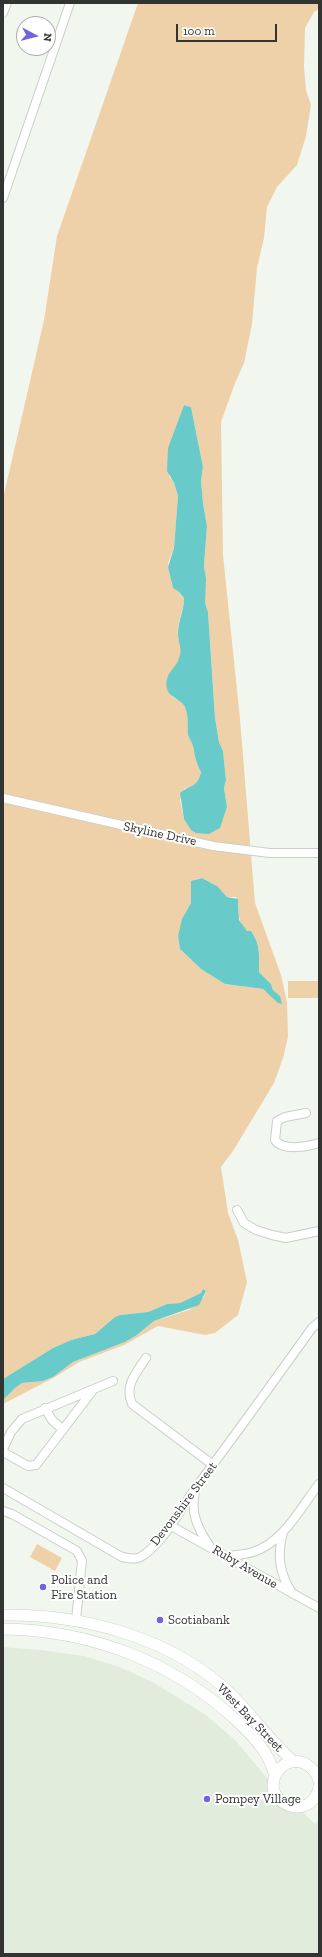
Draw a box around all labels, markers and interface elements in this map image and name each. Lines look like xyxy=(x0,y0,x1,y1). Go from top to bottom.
north arrow xyxy=(16,16,56,56)
scale bar xyxy=(178,16,279,42)
text: 100 m xyxy=(183,24,215,38)
text: N xyxy=(40,32,54,42)
street label: Skyline Drive xyxy=(122,819,198,849)
street label: Devonshire Street xyxy=(147,1459,221,1549)
street label: Ruby Avenue xyxy=(210,1542,280,1592)
place label: Police and Fire Station xyxy=(51,1572,117,1603)
marker: Police and Fire Station xyxy=(38,1582,48,1592)
place label: Scotiabank xyxy=(168,1612,230,1628)
marker: Scotiabank xyxy=(155,1615,165,1625)
street label: West Bay Street xyxy=(214,1681,286,1755)
place label: Pompey Village xyxy=(215,1791,301,1807)
marker: Pompey Village xyxy=(202,1794,212,1804)

